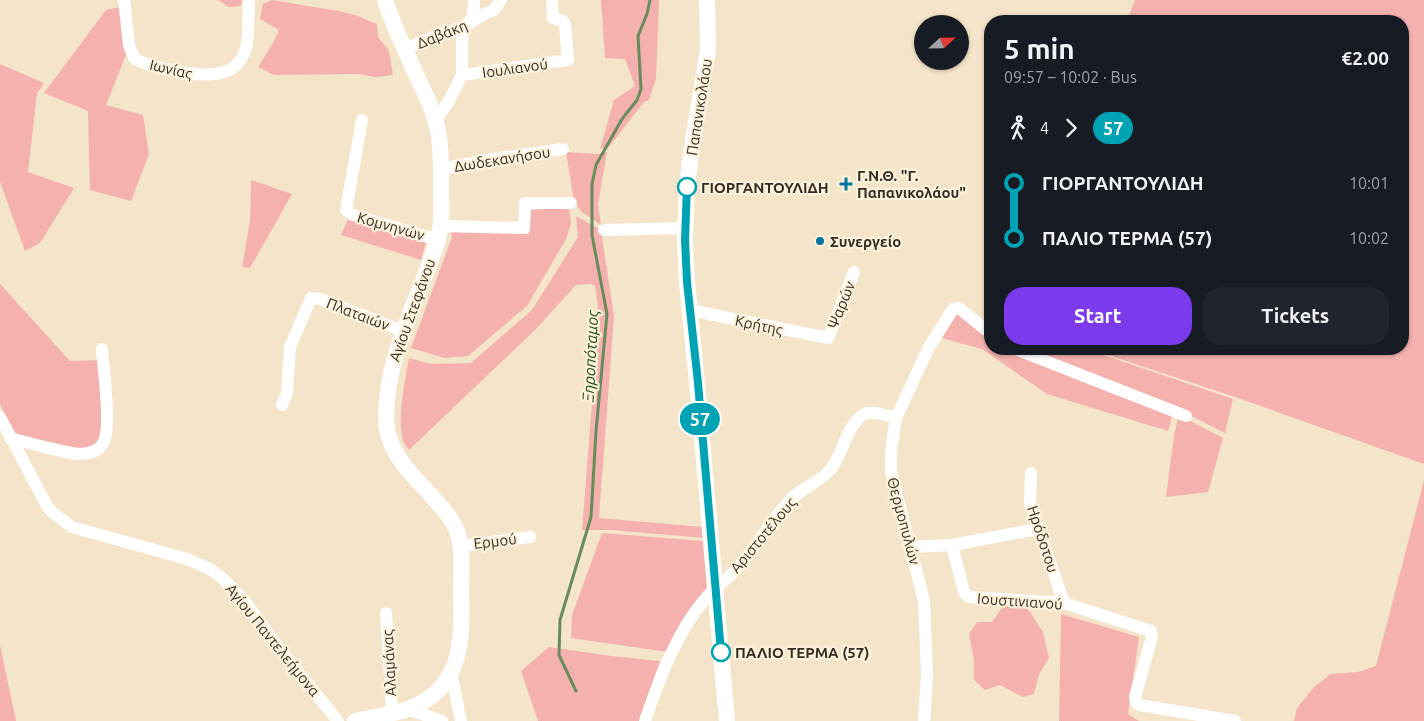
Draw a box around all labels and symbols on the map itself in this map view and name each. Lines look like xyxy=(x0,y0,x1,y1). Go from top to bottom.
north arrow xyxy=(914,15,969,70)
street label: Δαβάκη xyxy=(414,16,470,52)
street label: Ιουλιανού xyxy=(481,55,549,81)
street label: Ιωνίας xyxy=(148,56,194,82)
street label: Παπανικολάου xyxy=(683,57,715,157)
street label: Δωδεκανήσου xyxy=(453,143,551,175)
place label: Γ.Ν.Θ. "Γ. Παπανικολάου" xyxy=(857,167,966,201)
marker: ΓΙΟΡΓΑΝΤΟΥΛΙΔΗ xyxy=(677,177,697,197)
marker: Γ.Ν.Θ. "Γ. Παπανικολάου" xyxy=(839,177,853,191)
place label: ΓΙΟΡΓΑΝΤΟΥΛΙΔΗ xyxy=(701,179,829,196)
street label: Κομνηνών xyxy=(355,208,427,244)
place label: Συνεργείο xyxy=(830,233,901,250)
marker: Συνεργείο xyxy=(814,235,826,247)
street label: Αγίου Στεφάνου xyxy=(386,256,438,364)
street label: Ψαρών xyxy=(824,279,858,331)
street label: Πλαταιών xyxy=(324,294,392,334)
water label: Ξηροπόταμος xyxy=(579,308,602,403)
street label: Κρήτης xyxy=(734,312,785,338)
line badge: 57 xyxy=(678,403,722,435)
street label: Θερμοπυλών xyxy=(884,475,924,567)
street label: Αριστοτέλους xyxy=(727,494,800,576)
street label: Ηρόδοτου xyxy=(1024,503,1062,575)
street label: Ερμού xyxy=(472,530,518,552)
street label: Αγίου Παντελεήμονα xyxy=(222,580,324,700)
street label: Ιουστινιανού xyxy=(977,590,1063,612)
street label: Αλαμάνας xyxy=(379,629,399,697)
marker: ΠΑΛΙΟ ΤΕΡΜΑ (57) xyxy=(711,642,731,662)
place label: ΠΑΛΙΟ ΤΕΡΜΑ (57) xyxy=(735,644,869,661)

